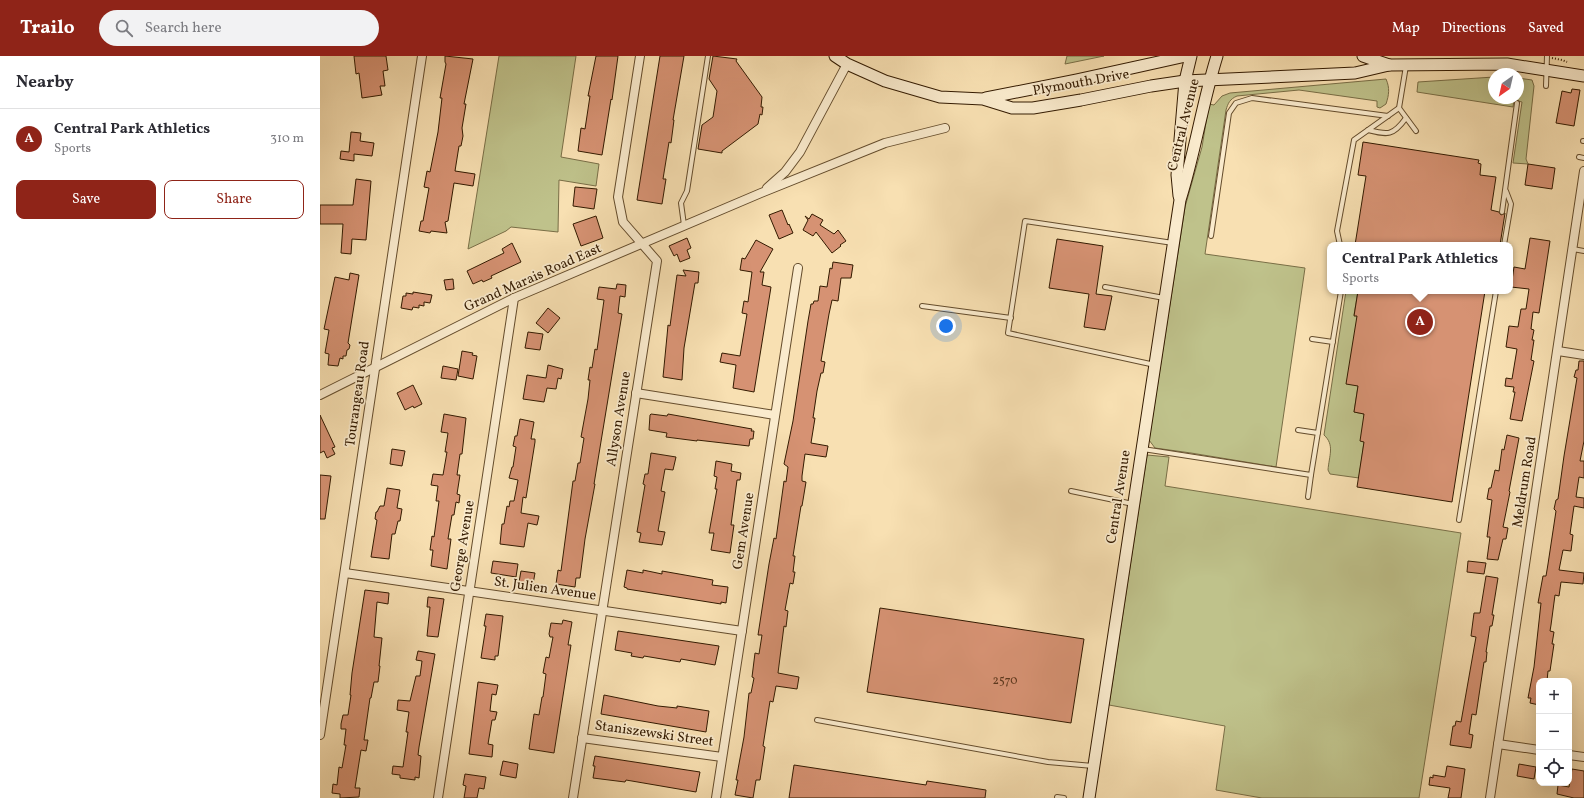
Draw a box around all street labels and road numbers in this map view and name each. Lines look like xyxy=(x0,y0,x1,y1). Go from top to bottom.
street label: Plymouth Drive xyxy=(1031,65,1131,101)
street label: Central Avenue xyxy=(1163,76,1205,173)
street label: Grand Marais Road East xyxy=(461,239,605,317)
street label: Tourangeau Road xyxy=(341,340,375,448)
street label: Allyson Avenue xyxy=(602,370,636,468)
street label: Meldrum Road xyxy=(1508,435,1542,529)
street label: Central Avenue xyxy=(1102,448,1136,545)
street label: Gem Avenue xyxy=(729,491,760,571)
street label: George Avenue xyxy=(446,498,480,593)
street label: St. Julien Avenue xyxy=(493,572,598,606)
street label: Staniszewski Street xyxy=(593,716,715,752)

